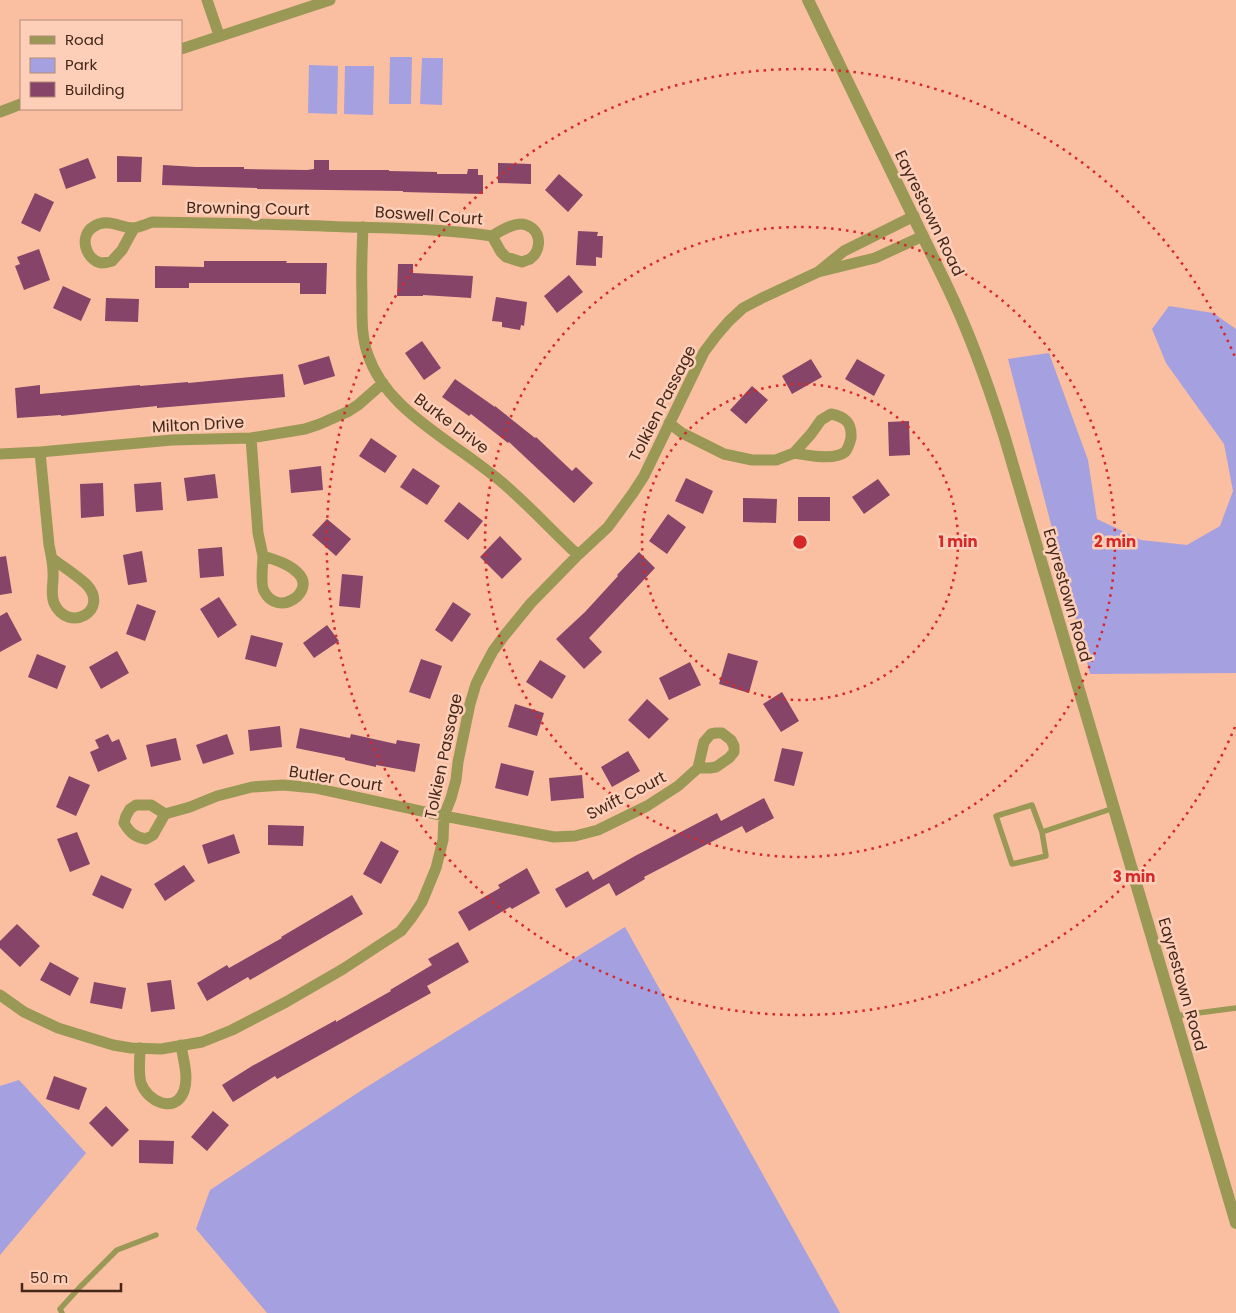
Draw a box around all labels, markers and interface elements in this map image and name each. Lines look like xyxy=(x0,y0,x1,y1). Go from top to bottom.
legend xyxy=(20,20,182,110)
text: Road xyxy=(65,29,104,50)
text: Park xyxy=(65,54,97,75)
text: Building xyxy=(65,79,125,100)
street label: Eayrestown Road xyxy=(889,146,970,280)
street label: Browning Court xyxy=(186,196,310,221)
street label: Boswell Court xyxy=(374,200,484,231)
street label: Tolkien Passage xyxy=(623,341,702,465)
street label: Burke Drive xyxy=(409,388,494,459)
street label: Milton Drive xyxy=(151,411,245,438)
street label: Eayrestown Road xyxy=(1038,526,1098,664)
text: 1 min xyxy=(938,531,978,552)
text: 2 min xyxy=(1094,531,1136,552)
centre of rings xyxy=(791,533,809,551)
street label: Tolkien Passage xyxy=(419,691,468,821)
street label: Butler Court xyxy=(287,760,385,797)
street label: Swift Court xyxy=(582,766,670,825)
text: 3 min xyxy=(1113,866,1155,887)
street label: Eayrestown Road xyxy=(1153,915,1213,1053)
scale bar xyxy=(22,1260,121,1292)
text: 50 m xyxy=(30,1267,68,1288)

